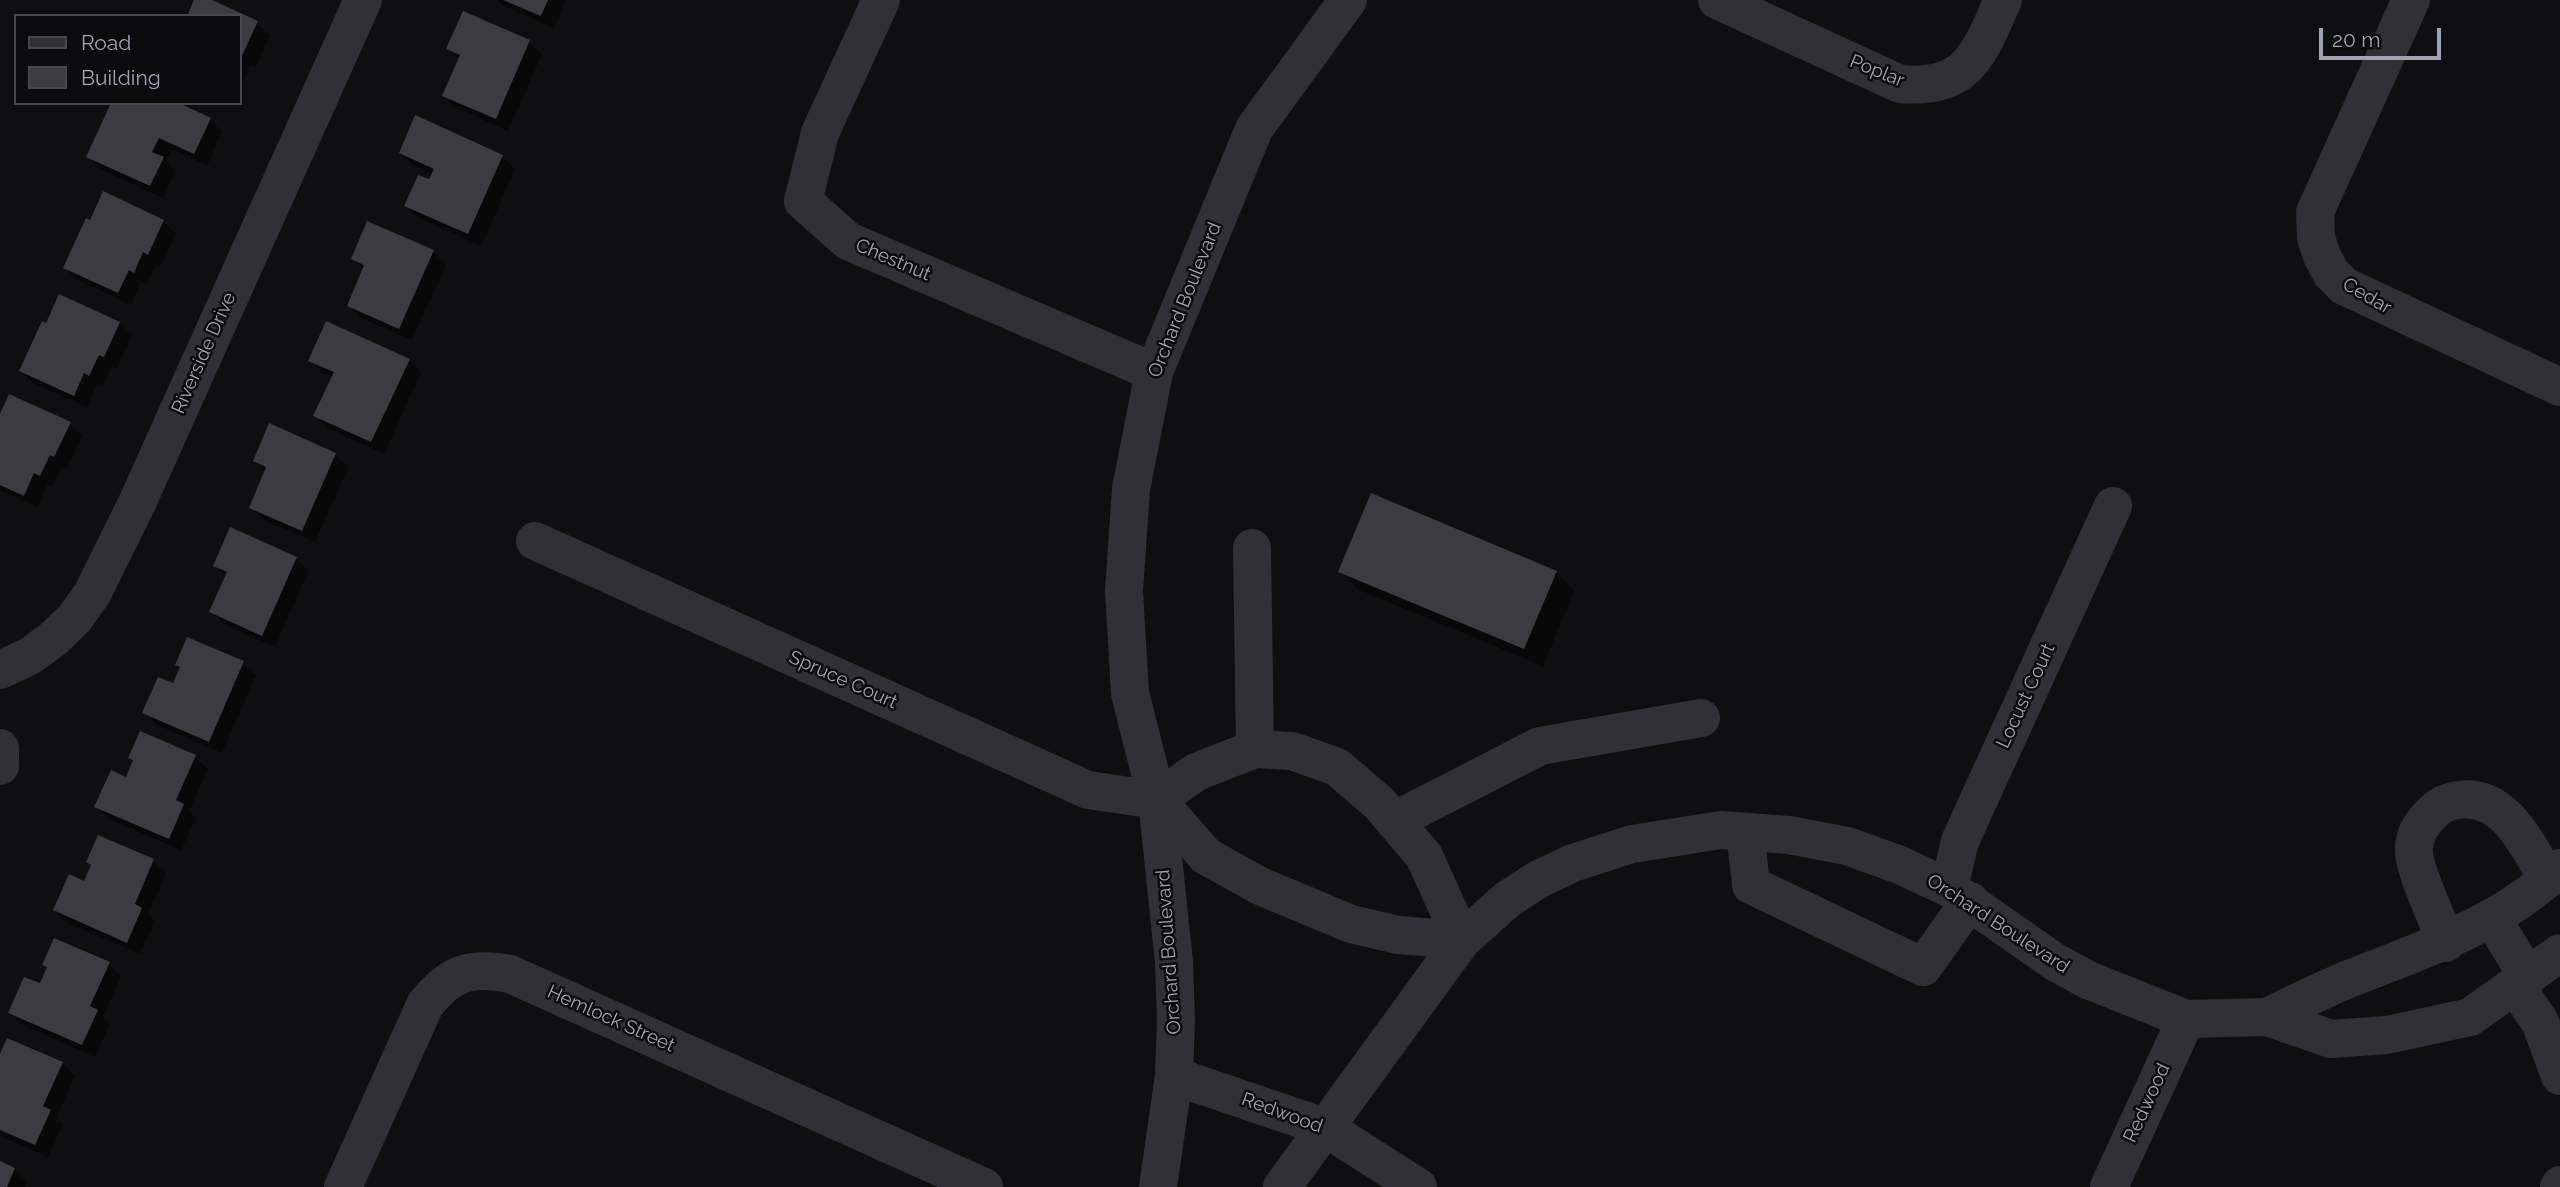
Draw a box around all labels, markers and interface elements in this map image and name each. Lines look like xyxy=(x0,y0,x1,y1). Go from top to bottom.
legend xyxy=(14,14,242,105)
scale bar xyxy=(2322,14,2444,58)
text: 20 m xyxy=(2332,27,2380,52)
text: Road xyxy=(81,30,131,55)
street label: Poplar xyxy=(1846,50,1908,92)
text: Building xyxy=(81,65,161,90)
street label: Orchard Boulevard xyxy=(1143,219,1227,381)
street label: Chestnut xyxy=(852,234,934,286)
street label: Cedar xyxy=(2338,273,2396,319)
street label: Riverside Drive xyxy=(167,289,241,417)
street label: Locust Court xyxy=(1992,640,2060,752)
street label: Spruce Court xyxy=(785,646,901,714)
street label: Orchard Boulevard xyxy=(1152,869,1186,1035)
street label: Orchard Boulevard xyxy=(1922,869,2074,979)
street label: Hemlock Street xyxy=(544,981,678,1057)
street label: Redwood xyxy=(2119,1060,2175,1146)
street label: Redwood xyxy=(1238,1088,1326,1138)

